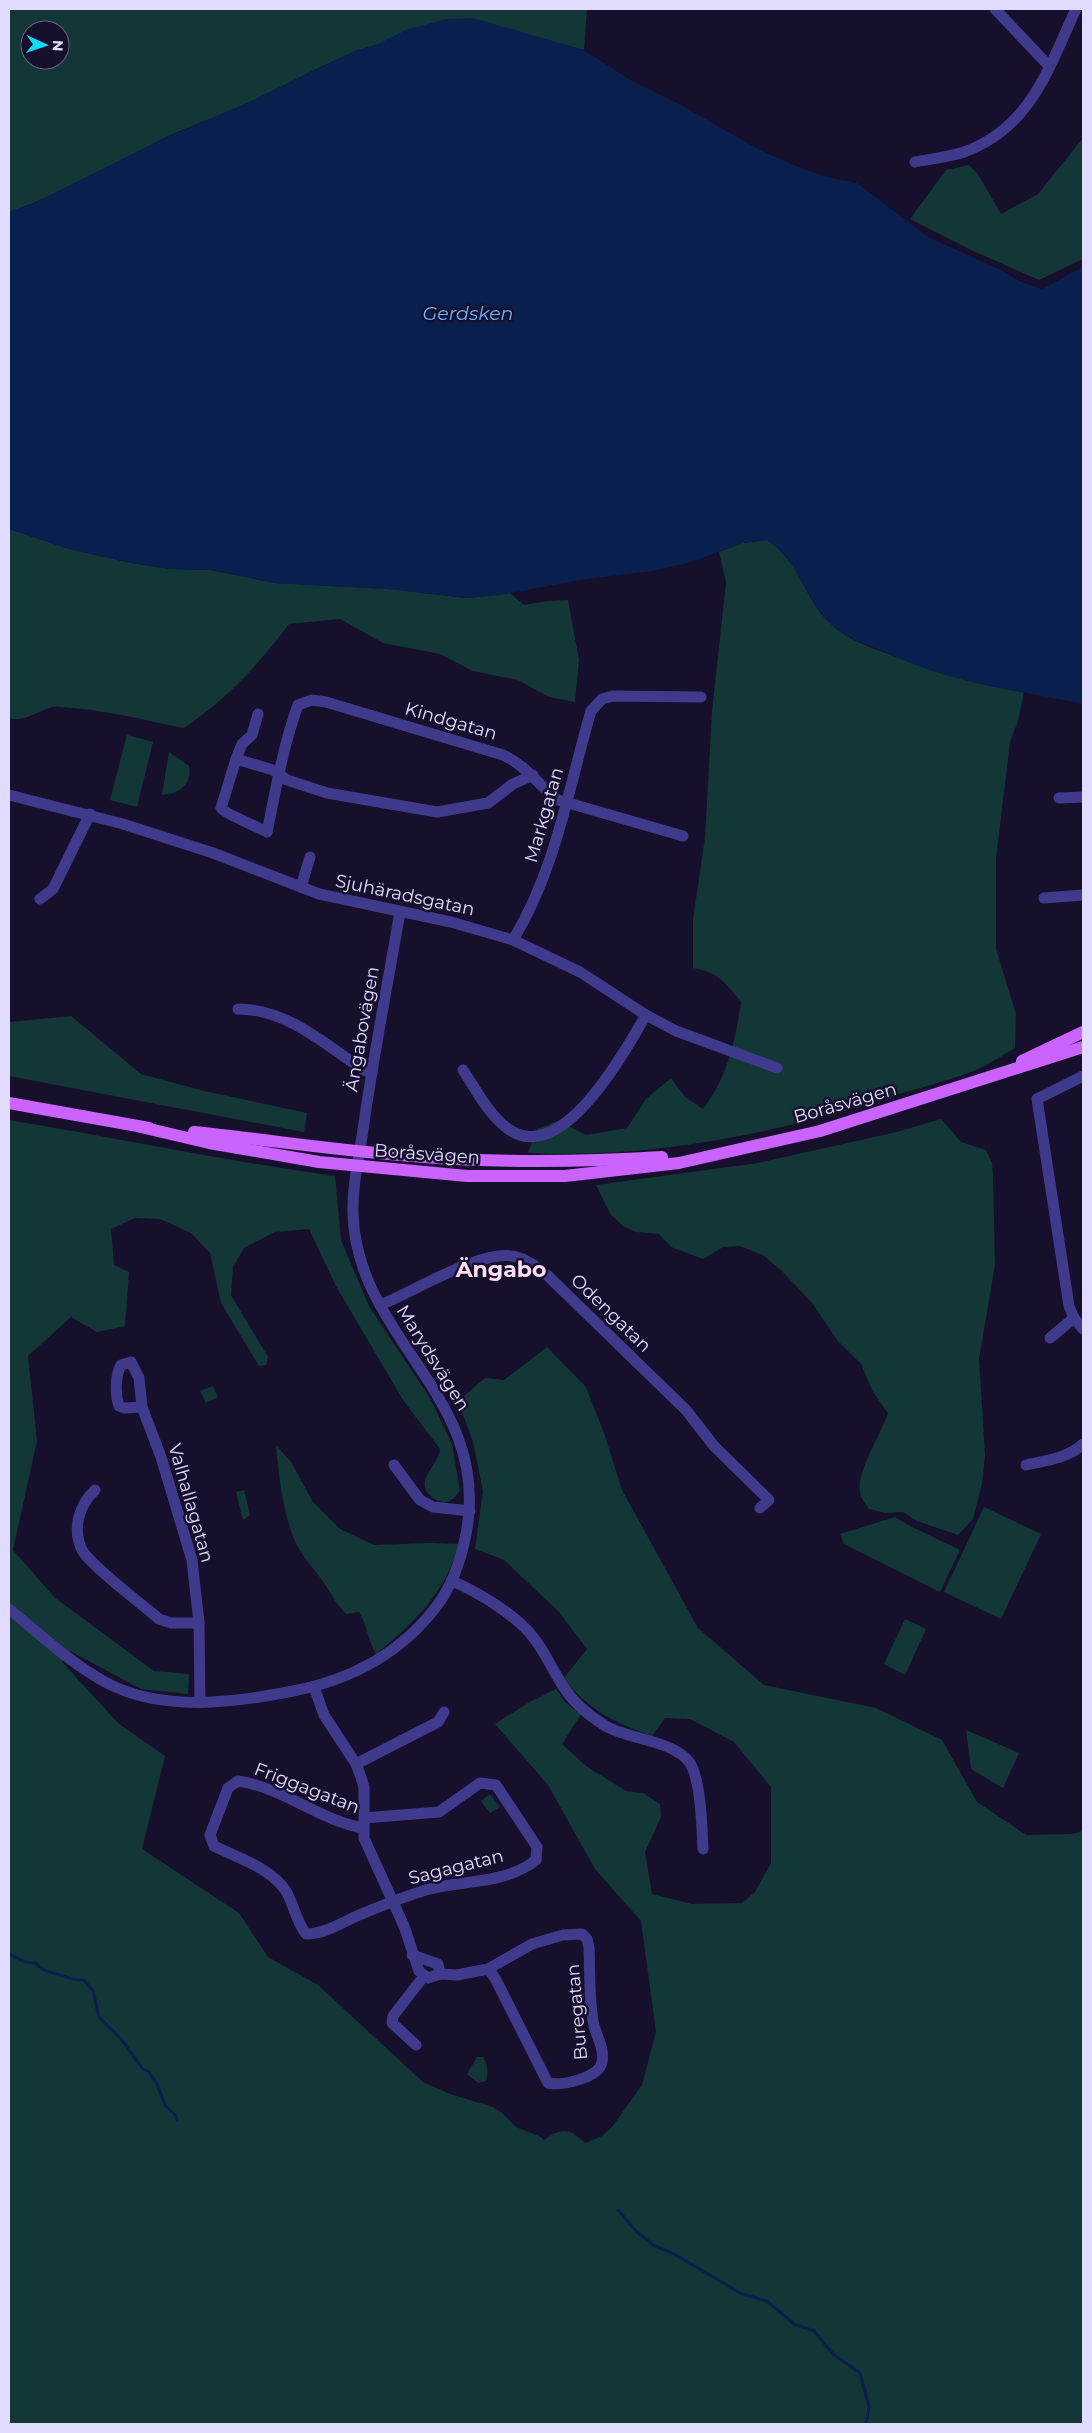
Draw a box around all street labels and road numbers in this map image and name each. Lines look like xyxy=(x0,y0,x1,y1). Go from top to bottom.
street label: Kindgatan xyxy=(402,697,500,745)
street label: Markgatan xyxy=(520,765,568,865)
street label: Sjuhäradsgatan xyxy=(333,870,477,920)
street label: Ängabovägen xyxy=(340,965,384,1093)
street label: Boråsvägen xyxy=(791,1078,899,1128)
street label: Boråsvägen xyxy=(373,1139,481,1169)
street label: Odengatan xyxy=(566,1269,656,1357)
street label: Marydsvägen xyxy=(392,1301,474,1415)
street label: Valhallagatan xyxy=(163,1441,219,1565)
street label: Friggagatan xyxy=(251,1758,363,1818)
street label: Sagagatan xyxy=(406,1845,506,1889)
street label: Buregatan xyxy=(562,1963,592,2061)

